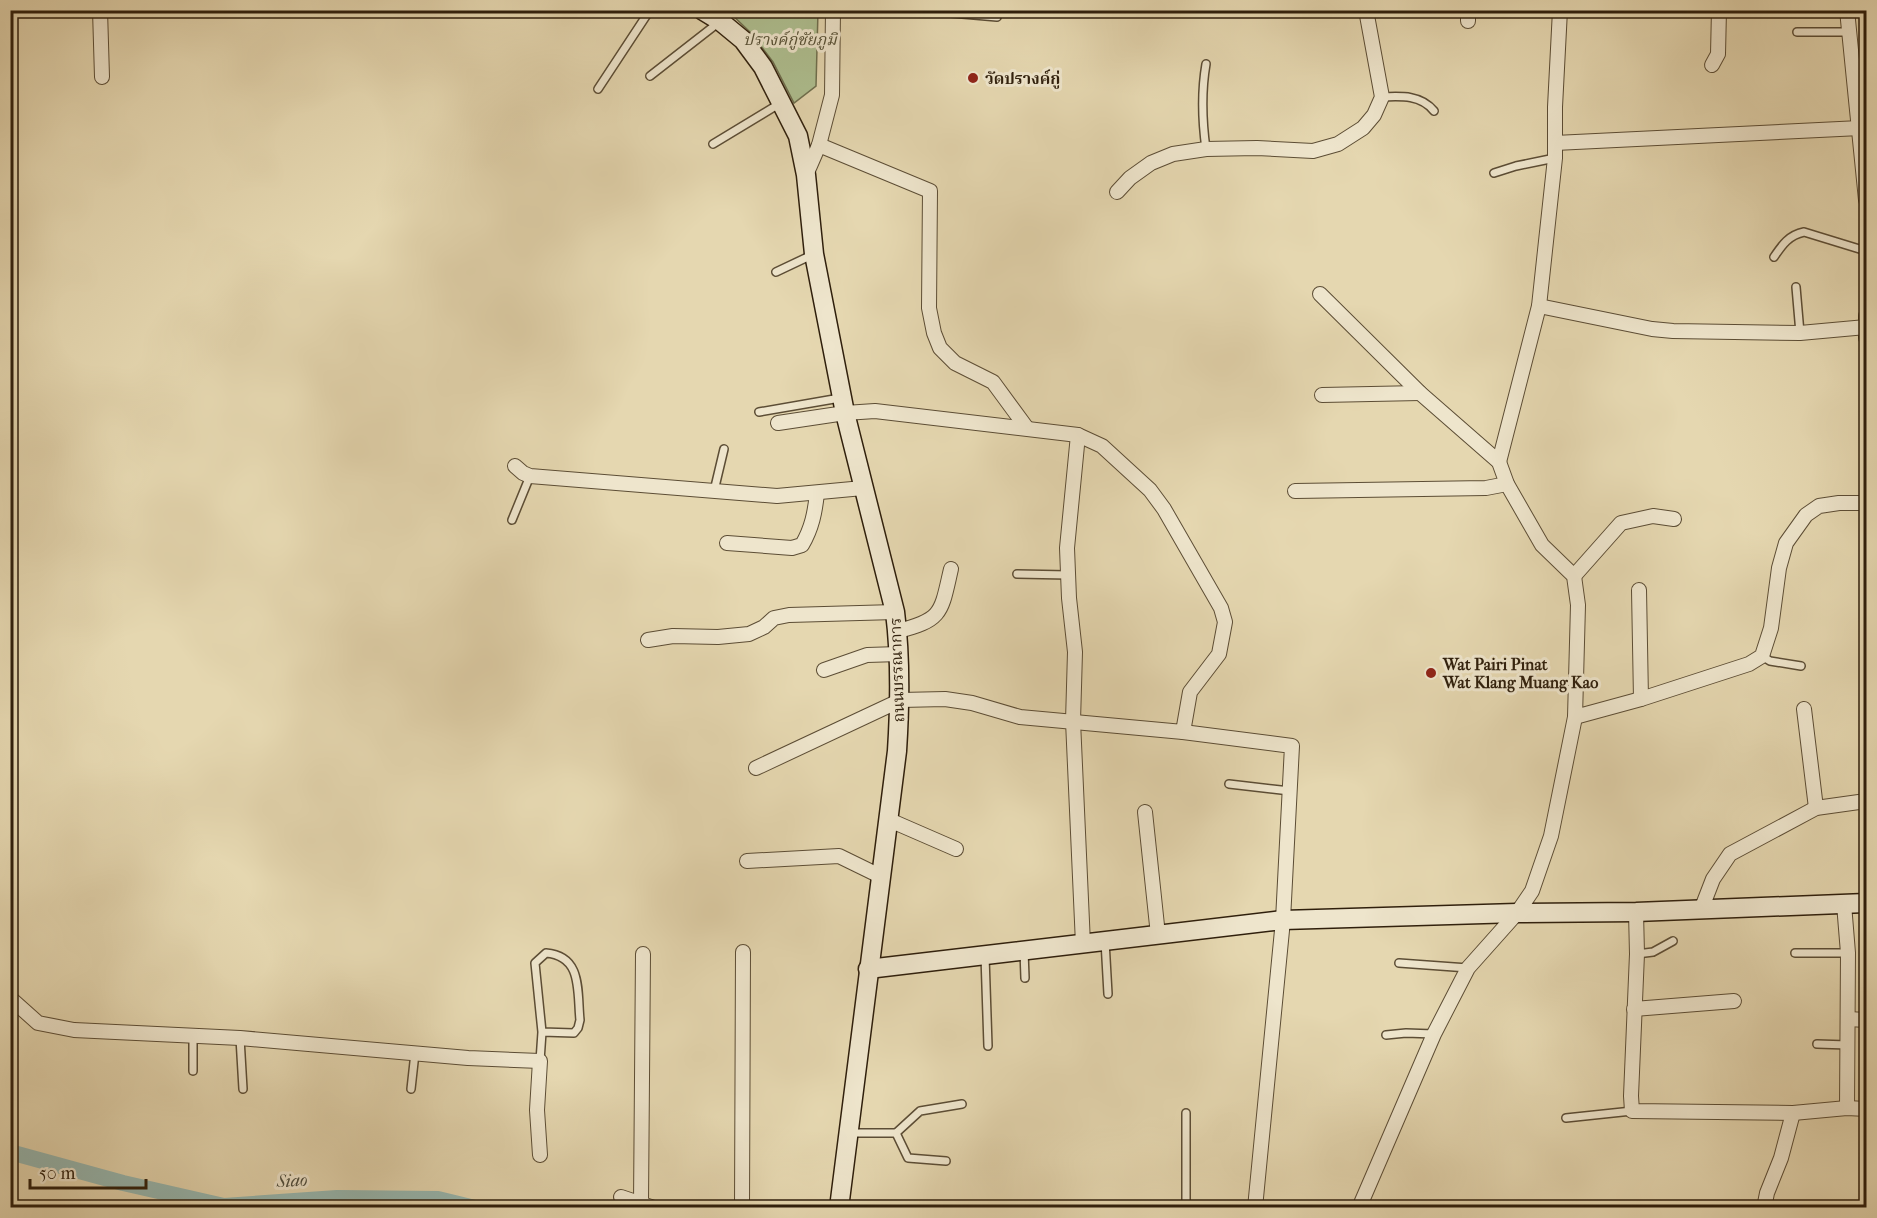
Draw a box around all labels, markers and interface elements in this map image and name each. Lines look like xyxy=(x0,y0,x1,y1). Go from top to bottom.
park label: ปรางค์กู่ชัยภูมิ xyxy=(743,30,839,50)
place label: วัดปรางค์กู่ xyxy=(985,69,1060,89)
marker: วัดปรางค์กู่ xyxy=(966,71,980,85)
street label: ถนนบรรณาการ xyxy=(886,617,908,723)
place label: Wat Pairi Pinat Wat Klang Muang Kao xyxy=(1442,655,1598,693)
marker: Wat Pairi Pinat Wat Klang Muang Kao xyxy=(1424,666,1438,680)
scale bar xyxy=(30,1152,146,1190)
text: 50 m xyxy=(39,1163,76,1184)
water label: Siao xyxy=(275,1169,308,1193)

